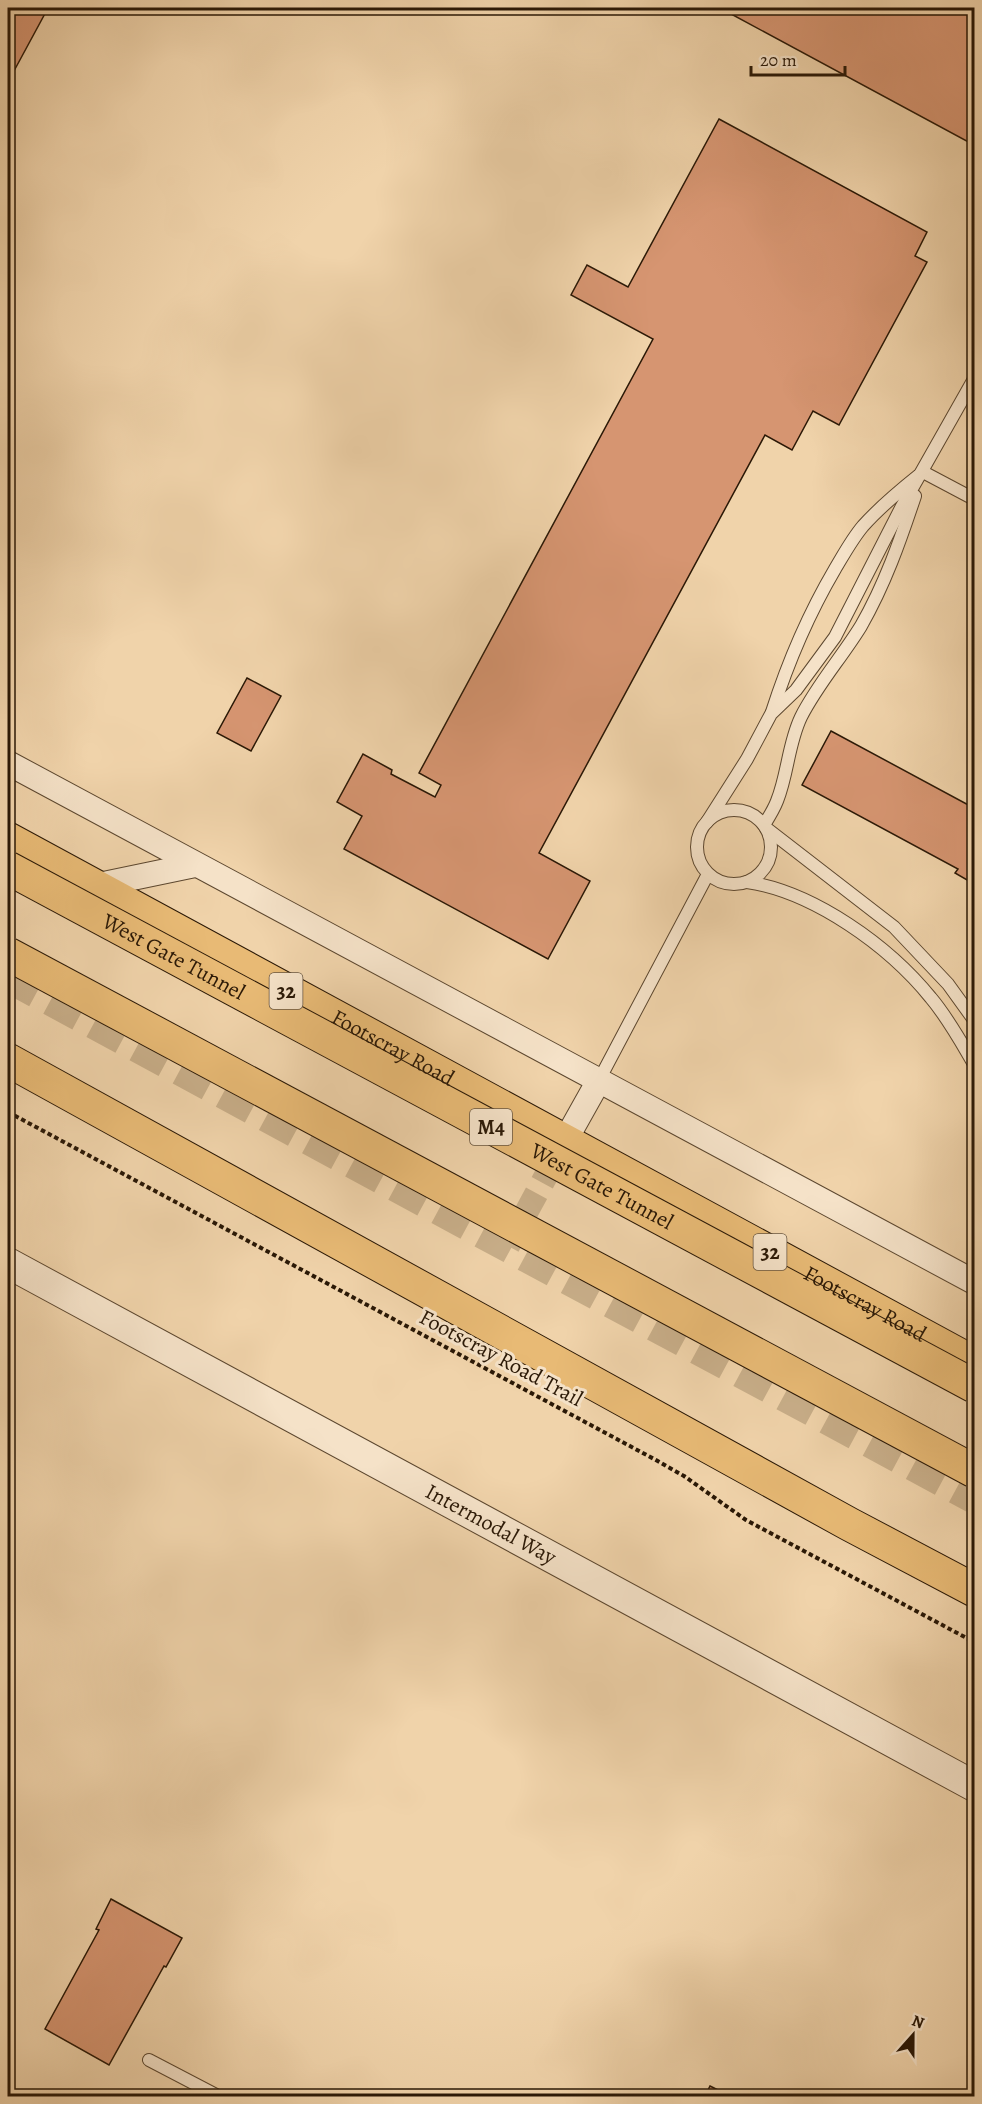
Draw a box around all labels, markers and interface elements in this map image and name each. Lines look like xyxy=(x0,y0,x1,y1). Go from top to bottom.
scale bar xyxy=(751,39,846,77)
text: 20 m xyxy=(760,48,797,72)
street label: West Gate Tunnel xyxy=(96,906,250,1007)
road number: 32 xyxy=(270,973,302,1009)
street label: Footscray Road xyxy=(326,1002,460,1093)
road number: M4 xyxy=(470,1109,512,1145)
street label: West Gate Tunnel xyxy=(524,1135,679,1237)
road number: 32 xyxy=(754,1234,786,1270)
street label: Footscray Road xyxy=(798,1258,932,1350)
street label: Footscray Road Trail xyxy=(414,1302,588,1414)
street label: Intermodal Way xyxy=(420,1477,562,1572)
north arrow xyxy=(883,2005,943,2065)
text: N xyxy=(909,2010,928,2034)

